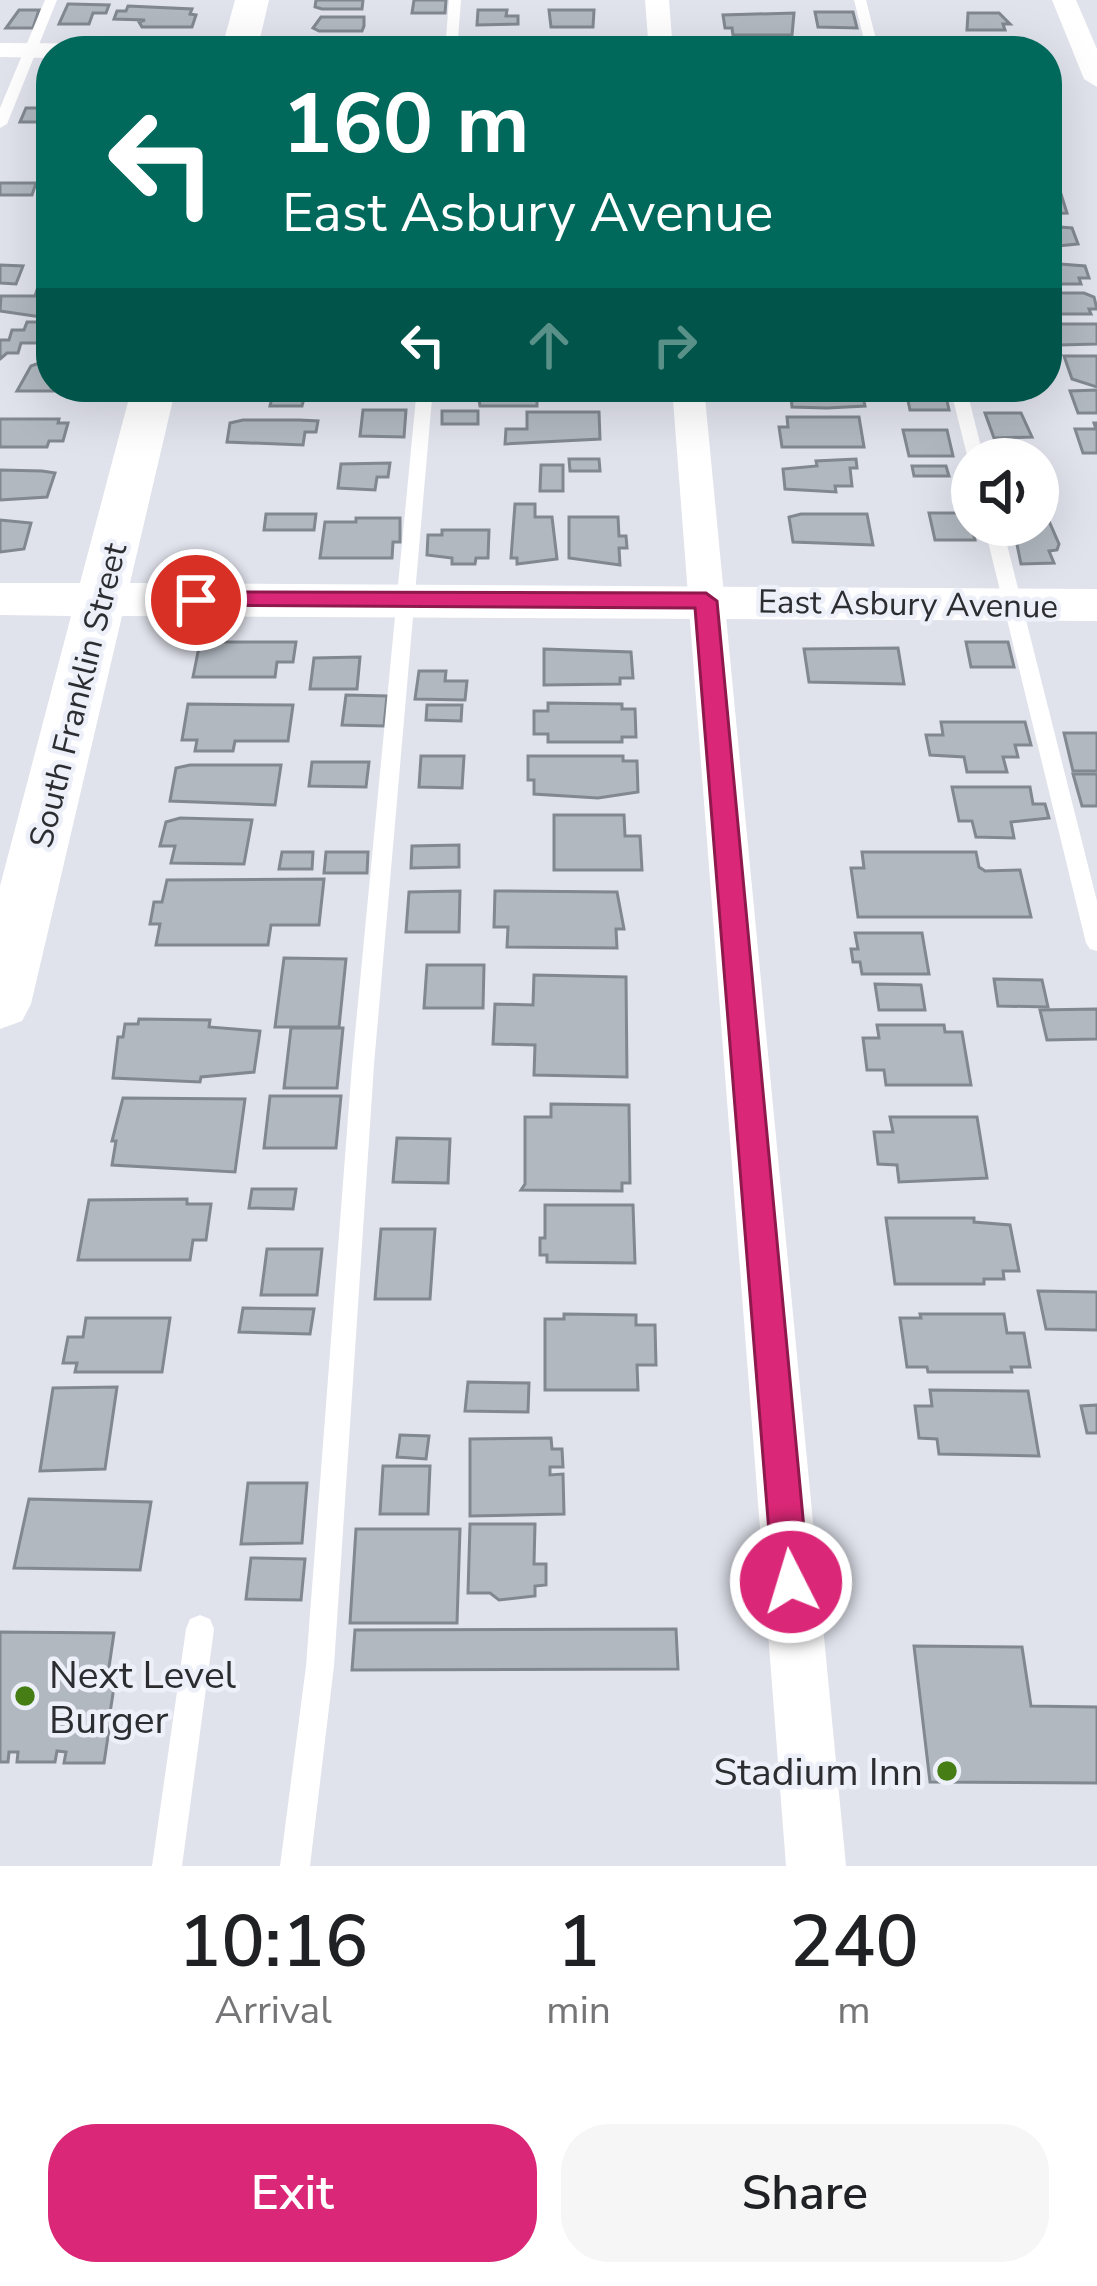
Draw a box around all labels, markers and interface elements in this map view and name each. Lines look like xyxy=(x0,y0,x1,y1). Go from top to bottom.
text: 160 m xyxy=(282,67,530,182)
icon: left xyxy=(84,84,240,240)
text: East Asbury Avenue xyxy=(282,176,773,250)
icon: left xyxy=(390,312,456,378)
icon: ahead xyxy=(516,312,582,378)
icon: right xyxy=(642,312,708,378)
map controls xyxy=(951,438,1059,546)
button: sound xyxy=(951,438,1059,546)
street label: South Franklin Street xyxy=(19,538,138,853)
pin xyxy=(145,549,247,651)
icon: arrive xyxy=(163,567,229,633)
street label: East Asbury Avenue xyxy=(757,579,1058,630)
position arrow xyxy=(728,1519,854,1645)
place label: Next Level Burger xyxy=(49,1649,237,1747)
marker: Next Level Burger xyxy=(12,1683,38,1709)
place label: Stadium Inn xyxy=(713,1746,923,1799)
marker: Stadium Inn xyxy=(934,1758,960,1784)
text: 10:16 xyxy=(178,1893,368,1991)
text: 1 xyxy=(557,1893,600,1991)
text: 240 xyxy=(789,1893,919,1991)
text: Arrival xyxy=(215,1984,332,2037)
text: min xyxy=(546,1984,611,2037)
text: m xyxy=(837,1984,871,2037)
button: Exit xyxy=(48,2124,537,2262)
button: Share xyxy=(561,2124,1049,2262)

